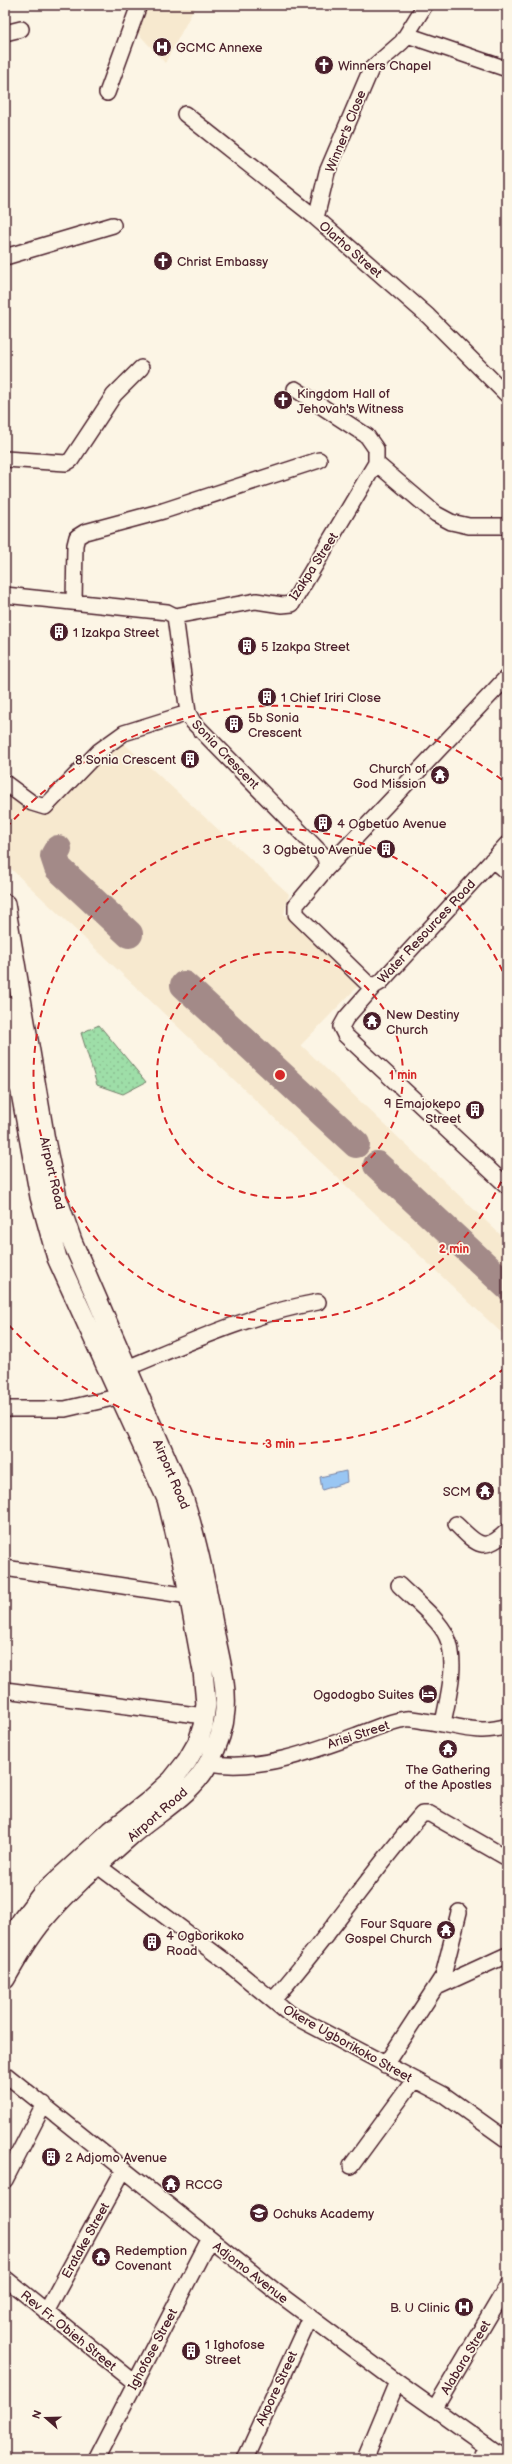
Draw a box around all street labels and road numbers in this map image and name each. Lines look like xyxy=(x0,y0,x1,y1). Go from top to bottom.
street label: Winner's Close xyxy=(322,88,370,175)
street label: Olarho Street xyxy=(316,218,385,281)
street label: Izakpa Street xyxy=(286,530,342,603)
street label: Sonia Crescent xyxy=(188,717,262,793)
street label: Water Resources Road xyxy=(374,876,479,987)
street label: Airport Road xyxy=(36,1135,68,1211)
street label: Airport Road xyxy=(149,1437,193,1512)
street label: Arisi Street xyxy=(325,1717,391,1752)
street label: Airport Road xyxy=(124,1784,191,1845)
street label: Okere Ugborikoko Street xyxy=(280,2002,415,2086)
street label: Eratake Street xyxy=(58,2200,113,2281)
street label: Adjomo Avenue xyxy=(210,2239,291,2307)
street label: Rev Fr. Obieh Street xyxy=(17,2287,119,2374)
street label: Ighofose Street xyxy=(125,2306,181,2393)
street label: Alabara Street xyxy=(437,2318,494,2397)
street label: Akpore Street xyxy=(253,2349,301,2428)

